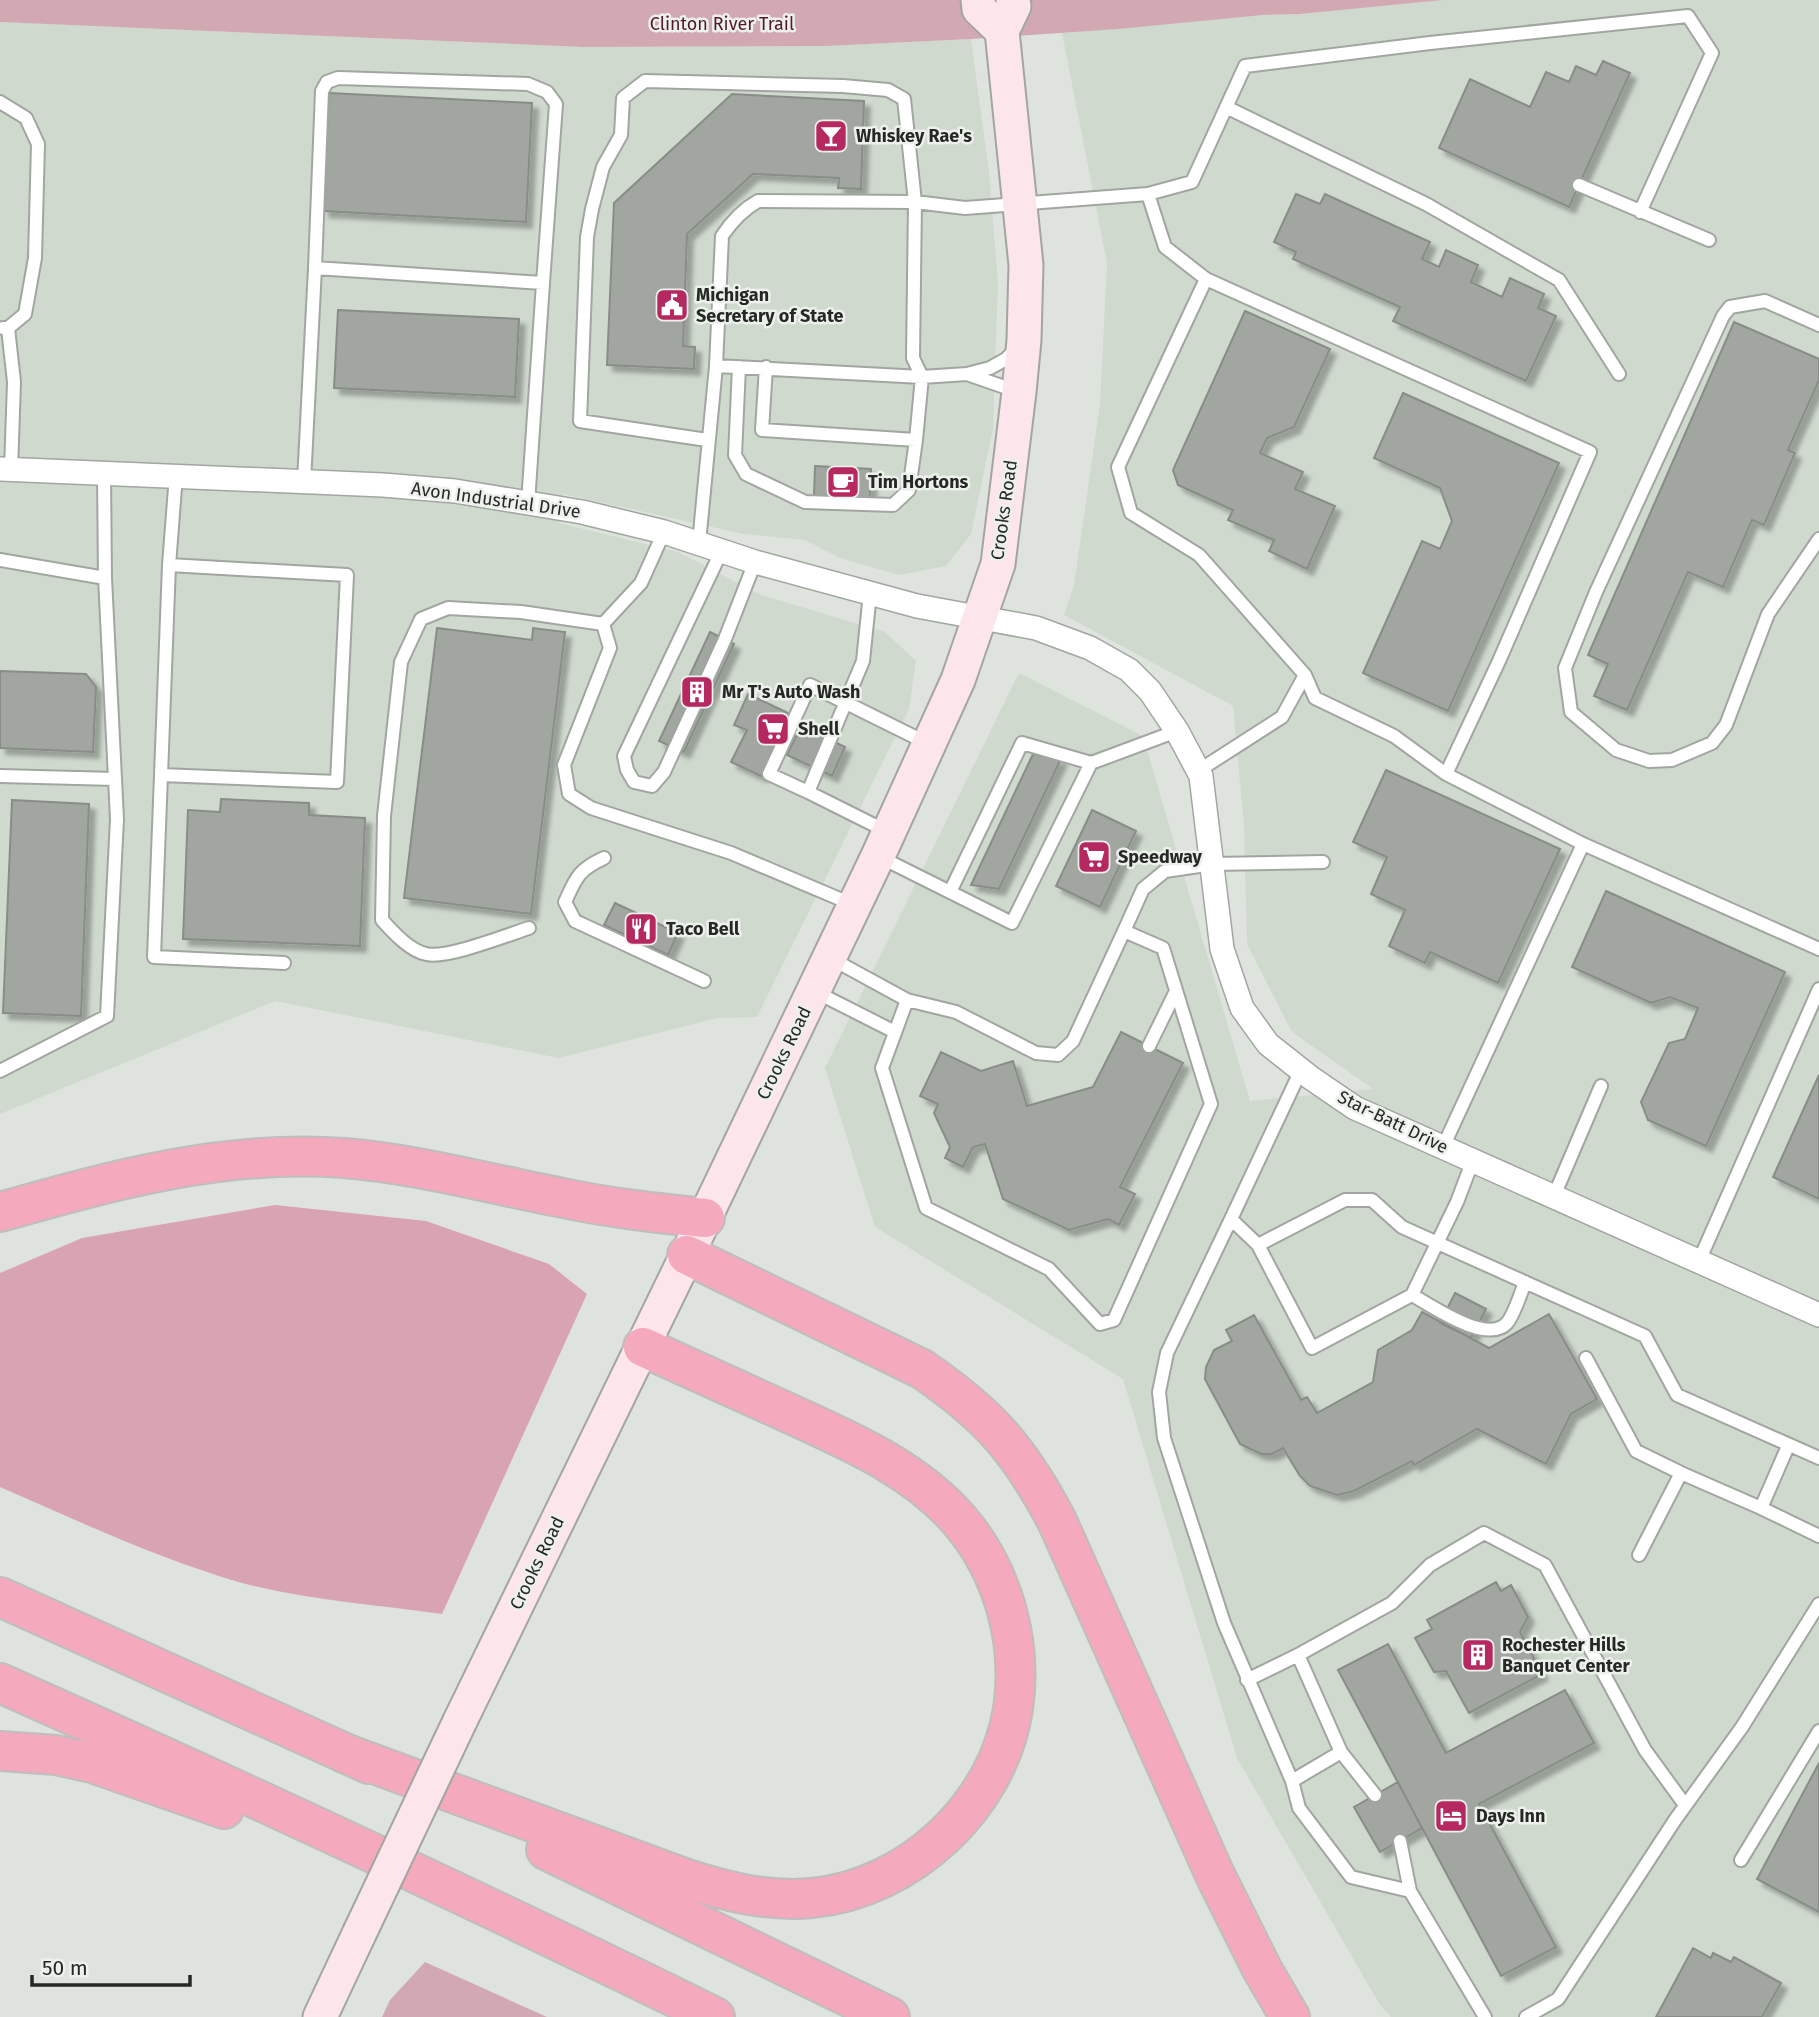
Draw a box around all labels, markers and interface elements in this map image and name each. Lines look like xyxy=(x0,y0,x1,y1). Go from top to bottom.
park label: Clinton River Trail xyxy=(650,13,794,35)
bar icon: Whiskey Rae's xyxy=(812,117,850,155)
place label: Whiskey Rae's xyxy=(856,125,972,147)
place label: Michigan Secretary of State xyxy=(696,284,844,327)
public building icon: Michigan Secretary of State xyxy=(653,286,691,324)
street label: Crooks Road xyxy=(986,458,1022,562)
cafe icon: Tim Hortons xyxy=(824,463,862,501)
place label: Tim Hortons xyxy=(868,471,969,493)
street label: Avon Industrial Drive xyxy=(410,477,582,523)
building icon: Mr T's Auto Wash xyxy=(678,673,716,711)
place label: Mr T's Auto Wash xyxy=(722,681,860,703)
supermarket icon: Shell xyxy=(754,710,792,748)
place label: Shell xyxy=(798,718,840,740)
supermarket icon: Speedway xyxy=(1075,838,1113,876)
place label: Speedway xyxy=(1118,846,1203,868)
restaurant icon: Taco Bell xyxy=(622,910,660,948)
place label: Taco Bell xyxy=(666,918,740,940)
street label: Crooks Road xyxy=(752,1003,816,1103)
street label: Star-Batt Drive xyxy=(1334,1086,1452,1158)
street label: Crooks Road xyxy=(505,1513,569,1613)
place label: Rochester Hills Banquet Center xyxy=(1502,1634,1630,1677)
building icon: Rochester Hills Banquet Center xyxy=(1459,1636,1497,1674)
hotel icon: Days Inn xyxy=(1432,1797,1470,1835)
place label: Days Inn xyxy=(1476,1805,1545,1827)
scale bar xyxy=(32,1944,189,1988)
text: 50 m xyxy=(42,1955,88,1981)

